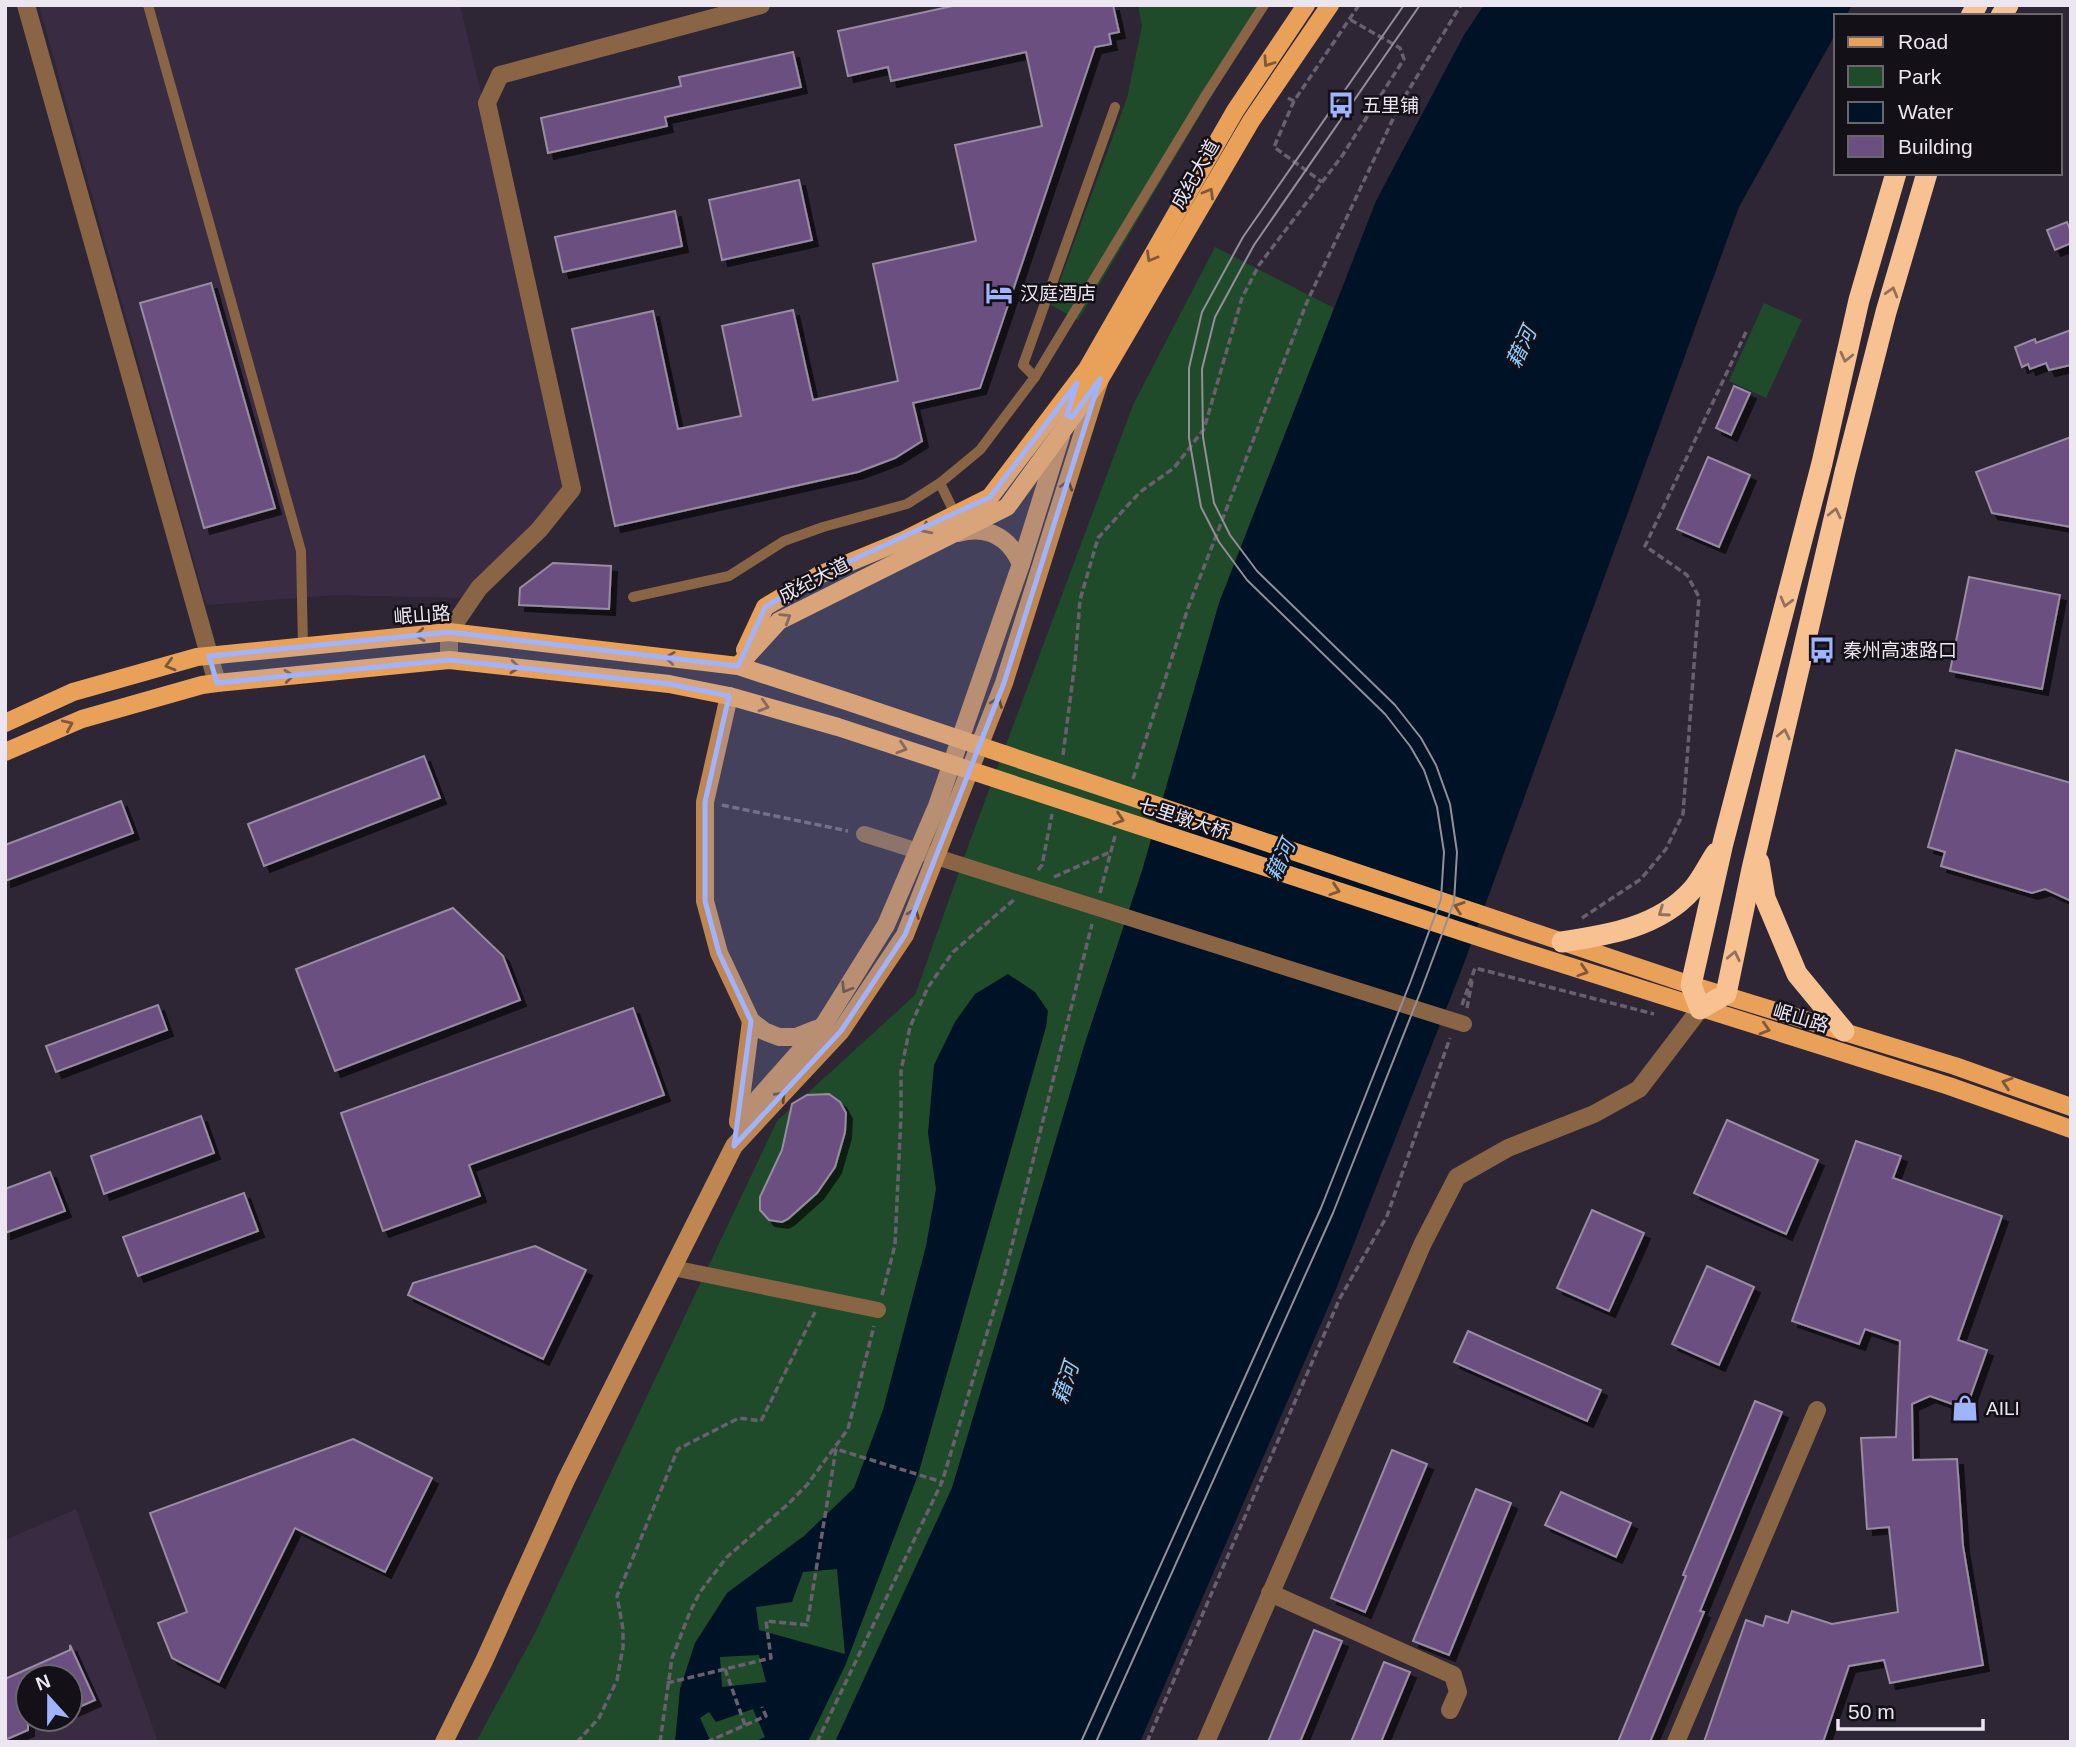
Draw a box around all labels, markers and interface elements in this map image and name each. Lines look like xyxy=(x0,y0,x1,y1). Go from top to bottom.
legend xyxy=(1834,14,2062,175)
text: Road xyxy=(1898,30,1948,53)
one-way arrow xyxy=(1264,54,1276,67)
text: Park xyxy=(1898,65,1942,88)
bus stop icon: 五里铺 xyxy=(1326,90,1356,120)
place label: 五里铺 xyxy=(1362,95,1419,116)
text: Water xyxy=(1898,100,1953,123)
text: Building xyxy=(1898,135,1973,158)
street label: 成纪大道 xyxy=(1167,136,1223,212)
one-way arrow xyxy=(1201,188,1214,201)
one-way arrow xyxy=(1146,250,1159,262)
hotel icon: 汉庭酒店 xyxy=(984,278,1014,308)
place label: 汉庭酒店 xyxy=(1020,283,1096,304)
one-way arrow xyxy=(1884,287,1898,299)
water label: 藉河 xyxy=(1502,319,1542,371)
one-way arrow xyxy=(1840,351,1854,363)
one-way arrow xyxy=(1058,479,1073,491)
one-way arrow xyxy=(1827,507,1841,519)
one-way arrow xyxy=(921,521,933,535)
street label: 成纪大道 xyxy=(775,553,853,607)
one-way arrow xyxy=(1780,596,1794,608)
street label: 岷山路 xyxy=(393,603,451,627)
one-way arrow xyxy=(778,614,791,627)
one-way arrow xyxy=(414,627,425,642)
bus stop icon: 秦州高速路口 xyxy=(1807,635,1837,665)
place label: 秦州高速路口 xyxy=(1843,640,1957,661)
one-way arrow xyxy=(664,651,676,666)
one-way arrow xyxy=(164,656,176,671)
one-way arrow xyxy=(509,660,521,675)
one-way arrow xyxy=(284,669,295,684)
one-way arrow xyxy=(989,696,1003,708)
one-way arrow xyxy=(757,698,769,713)
one-way arrow xyxy=(61,719,73,733)
one-way arrow xyxy=(1776,728,1790,740)
one-way arrow xyxy=(896,740,908,755)
street label: 七里墩大桥 xyxy=(1136,794,1232,844)
one-way arrow xyxy=(1112,811,1124,825)
water label: 藉河 xyxy=(1261,832,1301,884)
one-way arrow xyxy=(1328,882,1340,896)
one-way arrow xyxy=(1453,901,1465,915)
one-way arrow xyxy=(1658,904,1671,916)
one-way arrow xyxy=(905,908,919,920)
one-way arrow xyxy=(1725,950,1740,962)
one-way arrow xyxy=(1576,963,1589,977)
one-way arrow xyxy=(842,981,855,994)
street label: 岷山路 xyxy=(1771,1000,1831,1036)
one-way arrow xyxy=(1759,1020,1771,1035)
one-way arrow xyxy=(2001,1077,2013,1091)
one-way arrow xyxy=(772,1091,785,1104)
water label: 藉河 xyxy=(1048,1356,1084,1407)
shop icon: AILI xyxy=(1950,1393,1980,1423)
place label: AILI xyxy=(1986,1398,2020,1419)
north arrow xyxy=(14,1663,84,1733)
text: N xyxy=(33,1670,53,1695)
scale bar xyxy=(1838,1688,1983,1732)
text: 50 m xyxy=(1848,1700,1895,1723)

